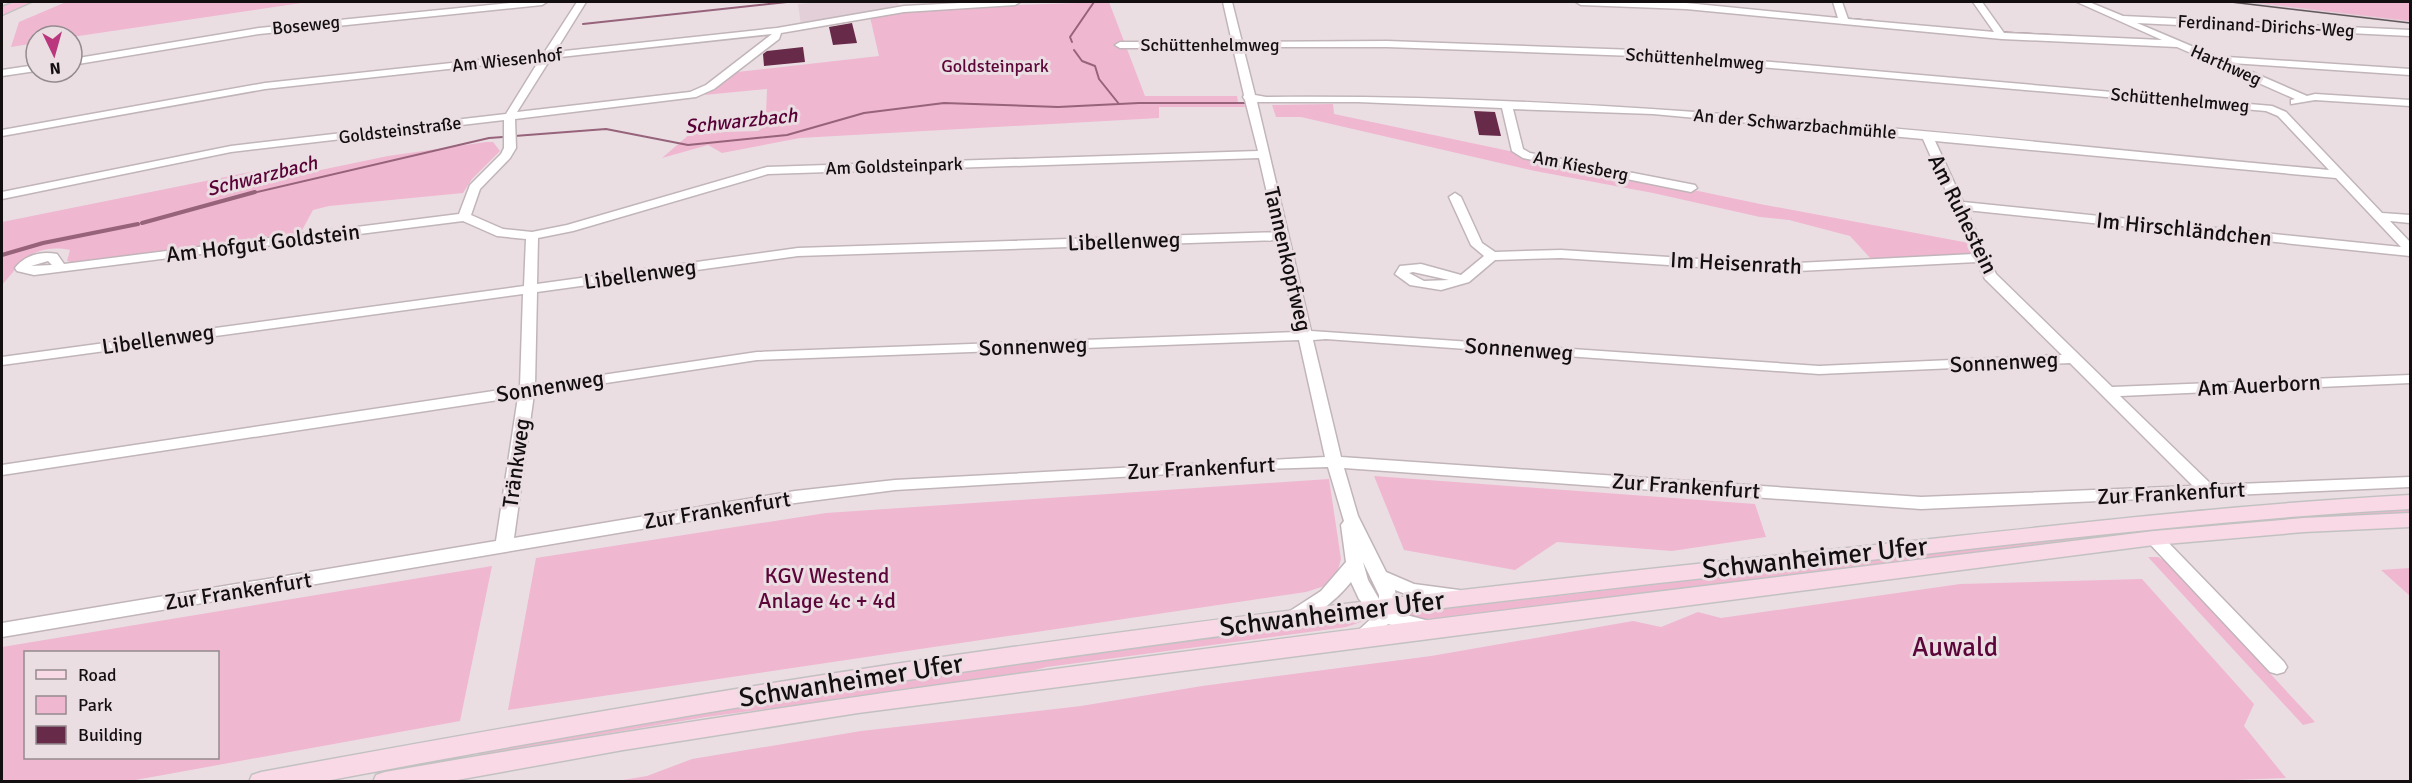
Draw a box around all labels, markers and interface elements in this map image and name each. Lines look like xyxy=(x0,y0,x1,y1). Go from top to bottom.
street label: Boseweg xyxy=(271,10,341,40)
street label: Ferdinand-Dirichs-Weg xyxy=(2177,10,2355,42)
north arrow xyxy=(24,24,84,84)
street label: Schüttenhelmweg xyxy=(1141,34,1279,56)
street label: Harthweg xyxy=(2187,40,2265,90)
street label: Am Wiesenhof xyxy=(451,43,564,77)
street label: Schüttenhelmweg xyxy=(1625,43,1765,75)
park label: Goldsteinpark xyxy=(941,55,1049,77)
text: N xyxy=(49,57,62,78)
street label: Schüttenhelmweg xyxy=(2110,83,2250,117)
water label: Schwarzbach xyxy=(684,103,800,139)
street label: An der Schwarzbachmühle xyxy=(1693,104,1897,144)
street label: Goldsteinstraße xyxy=(337,112,463,148)
street label: Am Kiesberg xyxy=(1532,146,1630,186)
water label: Schwarzbach xyxy=(204,150,321,202)
street label: Am Ruhestein xyxy=(1922,150,2004,278)
street label: Am Goldsteinpark xyxy=(825,153,963,179)
street label: Tannenkopfweg xyxy=(1258,184,1318,334)
street label: Im Hirschländchen xyxy=(2095,206,2273,252)
street label: Am Hofgut Goldstein xyxy=(165,218,361,268)
street label: Libellenweg xyxy=(1067,226,1181,256)
street label: Im Heisenrath xyxy=(1669,246,1803,280)
street label: Libellenweg xyxy=(582,253,698,295)
street label: Libellenweg xyxy=(100,318,216,360)
street label: Sonnenweg xyxy=(978,331,1088,361)
street label: Sonnenweg xyxy=(1464,332,1574,366)
street label: Sonnenweg xyxy=(1949,346,2059,378)
street label: Sonnenweg xyxy=(494,364,606,408)
street label: Am Auerborn xyxy=(2197,368,2321,402)
street label: Tränkweg xyxy=(496,417,536,509)
street label: Zur Frankenfurt xyxy=(1126,451,1276,485)
street label: Zur Frankenfurt xyxy=(1611,467,1761,505)
street label: Zur Frankenfurt xyxy=(2096,476,2246,510)
street label: Zur Frankenfurt xyxy=(642,485,793,535)
street label: Schwanheimer Ufer xyxy=(1701,530,1929,586)
park label: KGV Westend Anlage 4c + 4d xyxy=(758,562,896,614)
street label: Zur Frankenfurt xyxy=(163,566,314,616)
street label: Schwanheimer Ufer xyxy=(1218,584,1446,644)
park label: Auwald xyxy=(1912,631,1998,664)
street label: Schwanheimer Ufer xyxy=(737,647,965,715)
legend xyxy=(24,651,219,759)
text: Road xyxy=(78,664,117,686)
text: Park xyxy=(78,694,113,716)
text: Building xyxy=(78,724,142,746)

